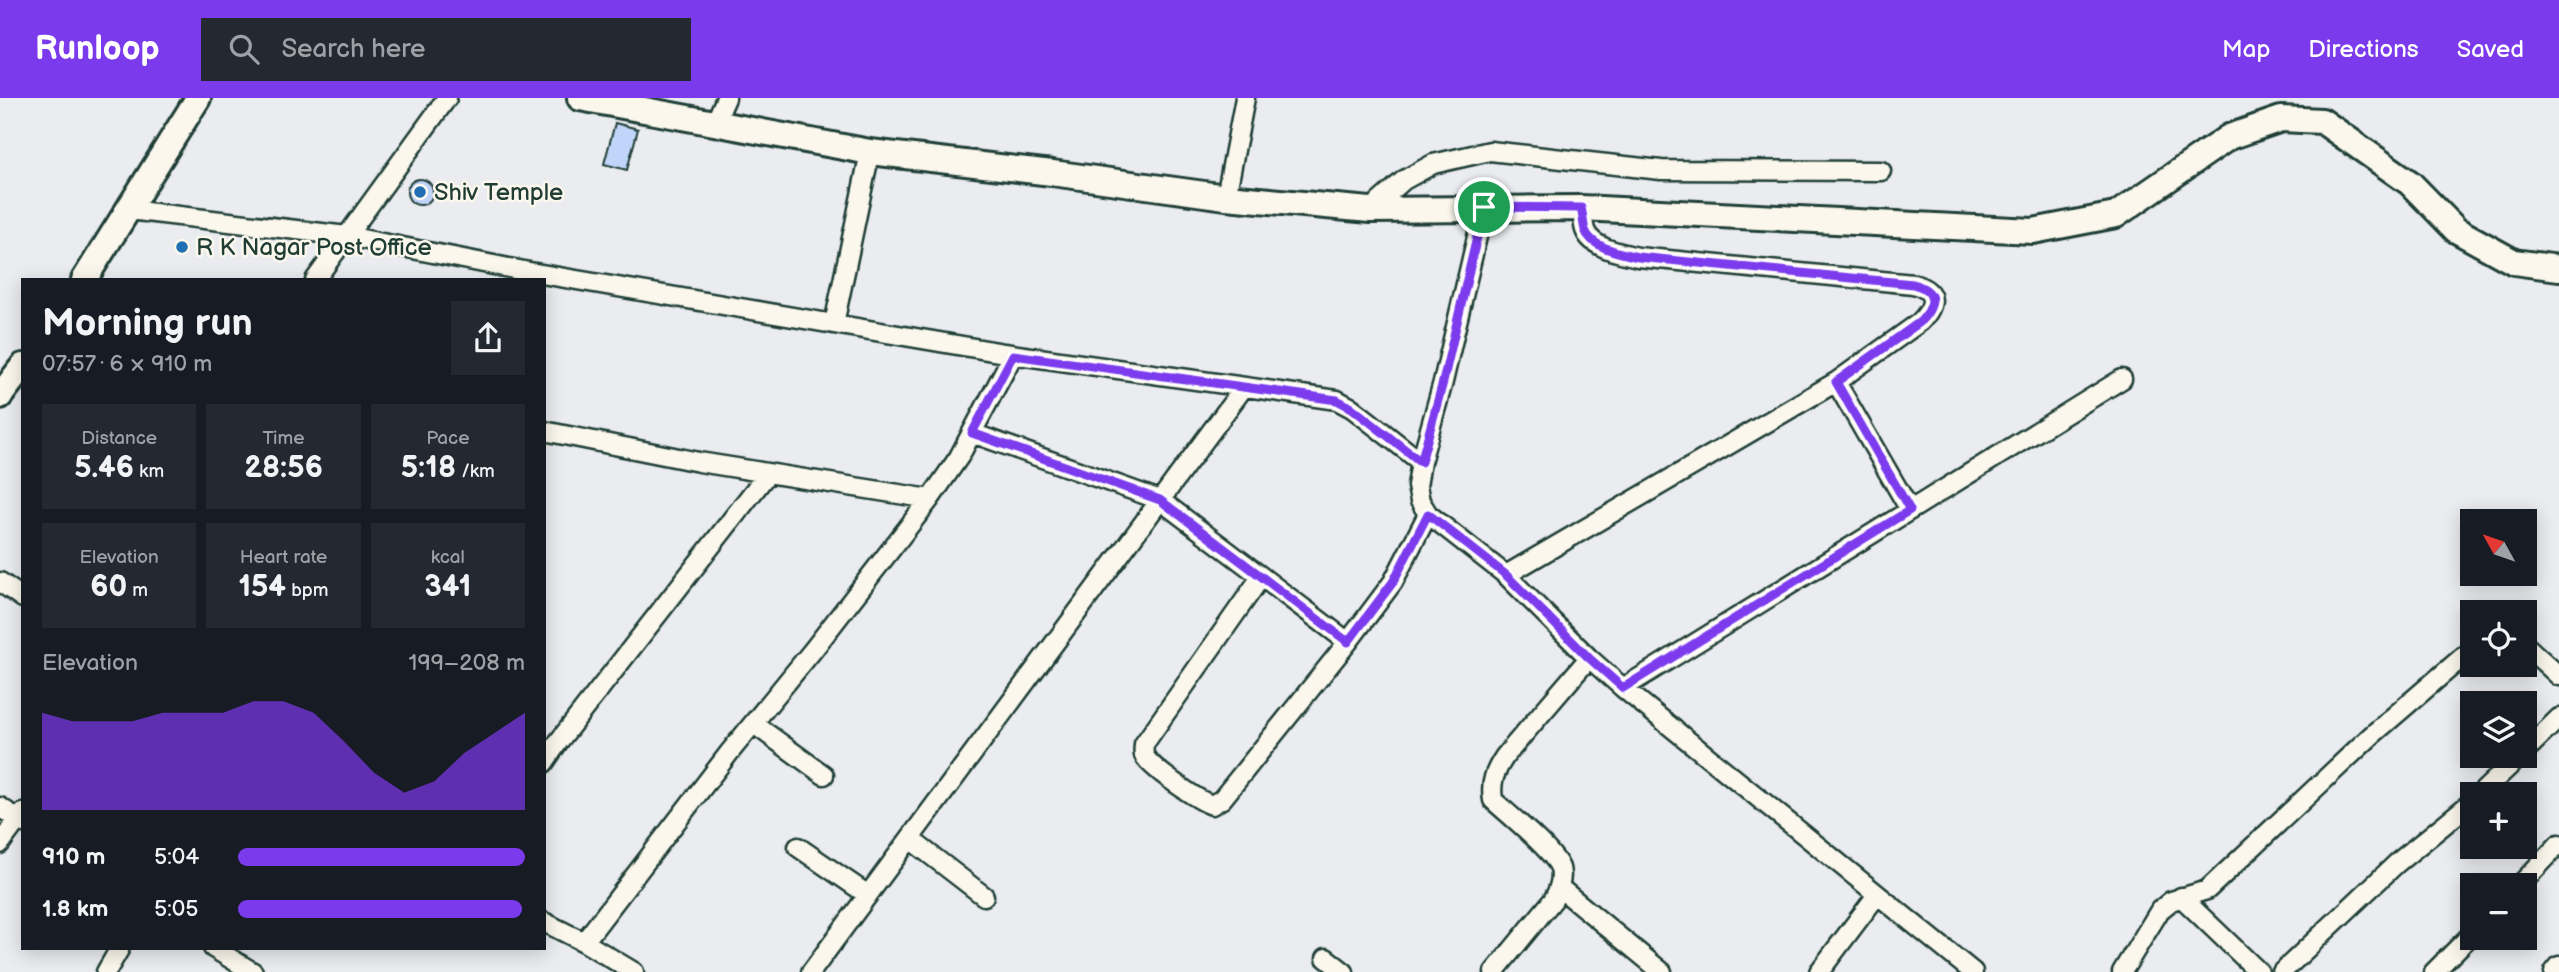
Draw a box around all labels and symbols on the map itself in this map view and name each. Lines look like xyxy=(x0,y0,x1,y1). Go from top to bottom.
pin xyxy=(1454,177,1514,237)
place label: Shiv Temple xyxy=(434,178,563,207)
marker: Shiv Temple xyxy=(412,184,428,200)
place label: R K Nagar Post Office xyxy=(196,233,432,262)
marker: R K Nagar Post Office xyxy=(174,239,190,255)
north arrow xyxy=(2460,509,2538,586)

